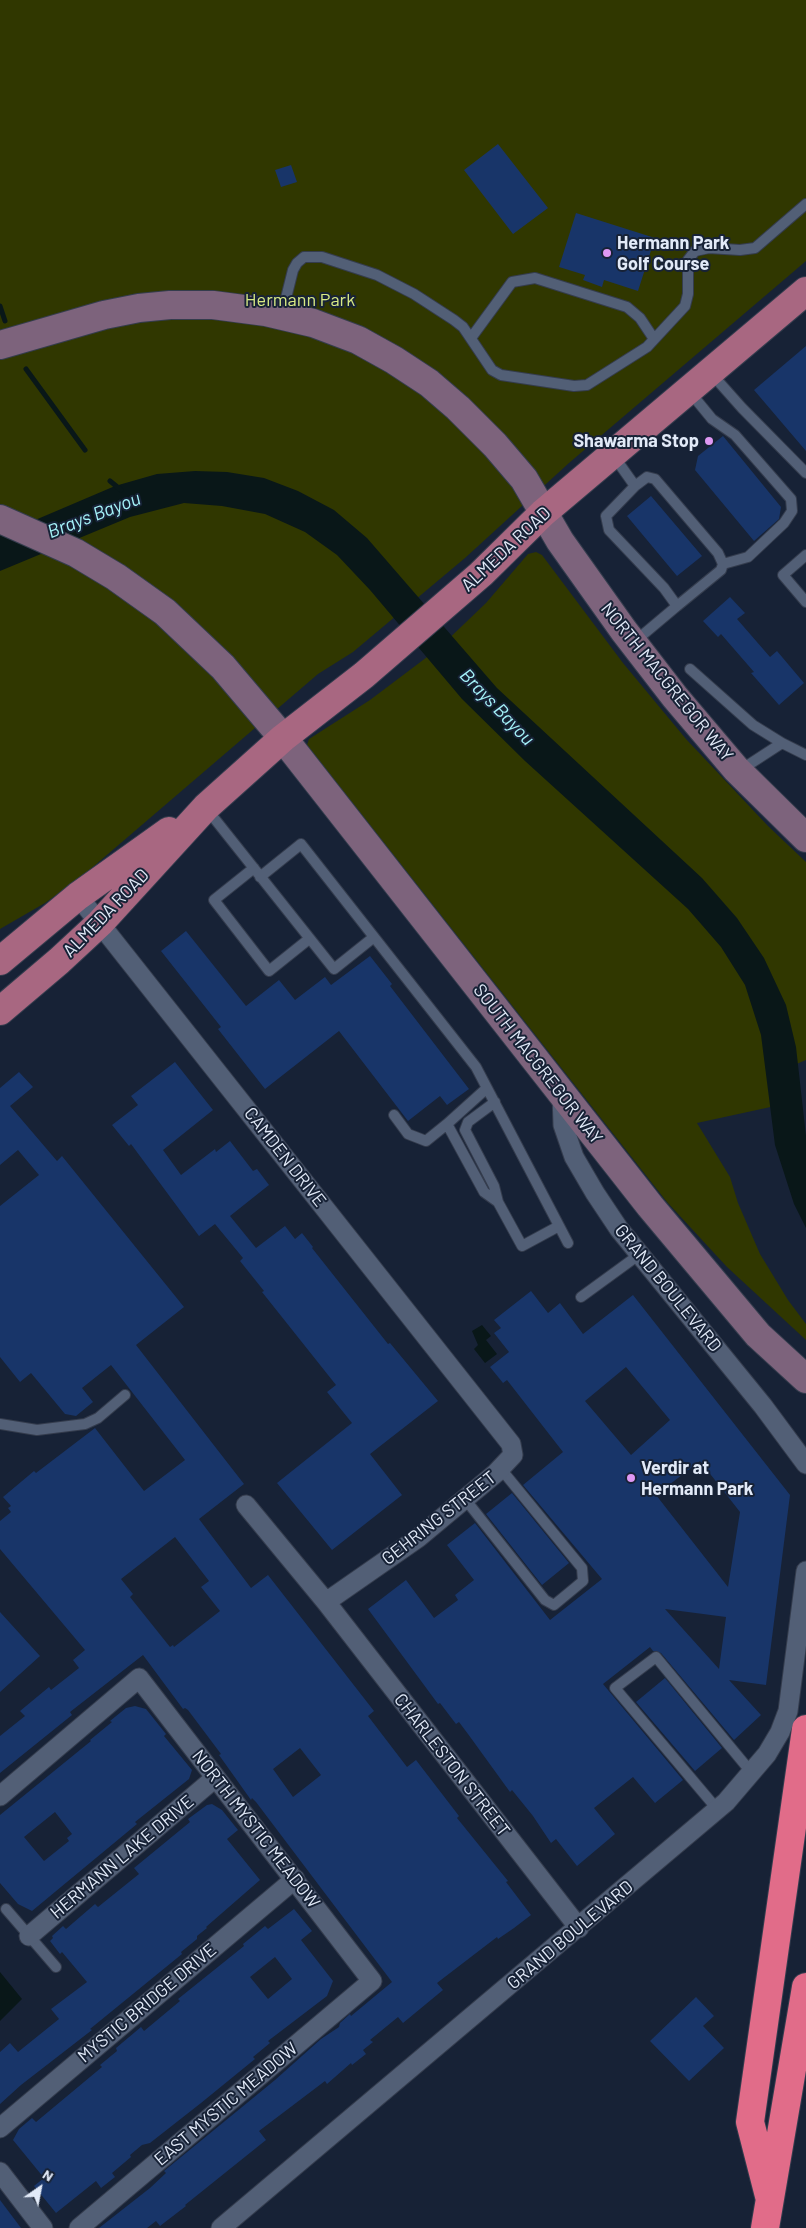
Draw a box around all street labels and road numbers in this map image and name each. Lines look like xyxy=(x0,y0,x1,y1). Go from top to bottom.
street label: ALMEDA ROAD xyxy=(457,502,555,596)
street label: NORTH MACGREGOR WAY xyxy=(596,598,738,766)
street label: ALMEDA ROAD xyxy=(59,864,153,962)
street label: SOUTH MACGREGOR WAY xyxy=(469,980,607,1148)
street label: CAMDEN DRIVE xyxy=(239,1103,331,1211)
street label: GRAND BOULEVARD xyxy=(610,1220,726,1356)
street label: GEHRING STREET xyxy=(377,1467,501,1569)
street label: CHARLESTON STREET xyxy=(389,1689,515,1841)
street label: NORTH MYSTIC MEADOW xyxy=(187,1746,325,1912)
street label: HERMANN LAKE DRIVE xyxy=(46,1791,198,1923)
street label: GRAND BOULEVARD xyxy=(503,1876,637,1994)
street label: MYSTIC BRIDGE DRIVE xyxy=(73,1939,221,2067)
street label: EAST MYSTIC MEADOW xyxy=(150,2038,302,2170)

